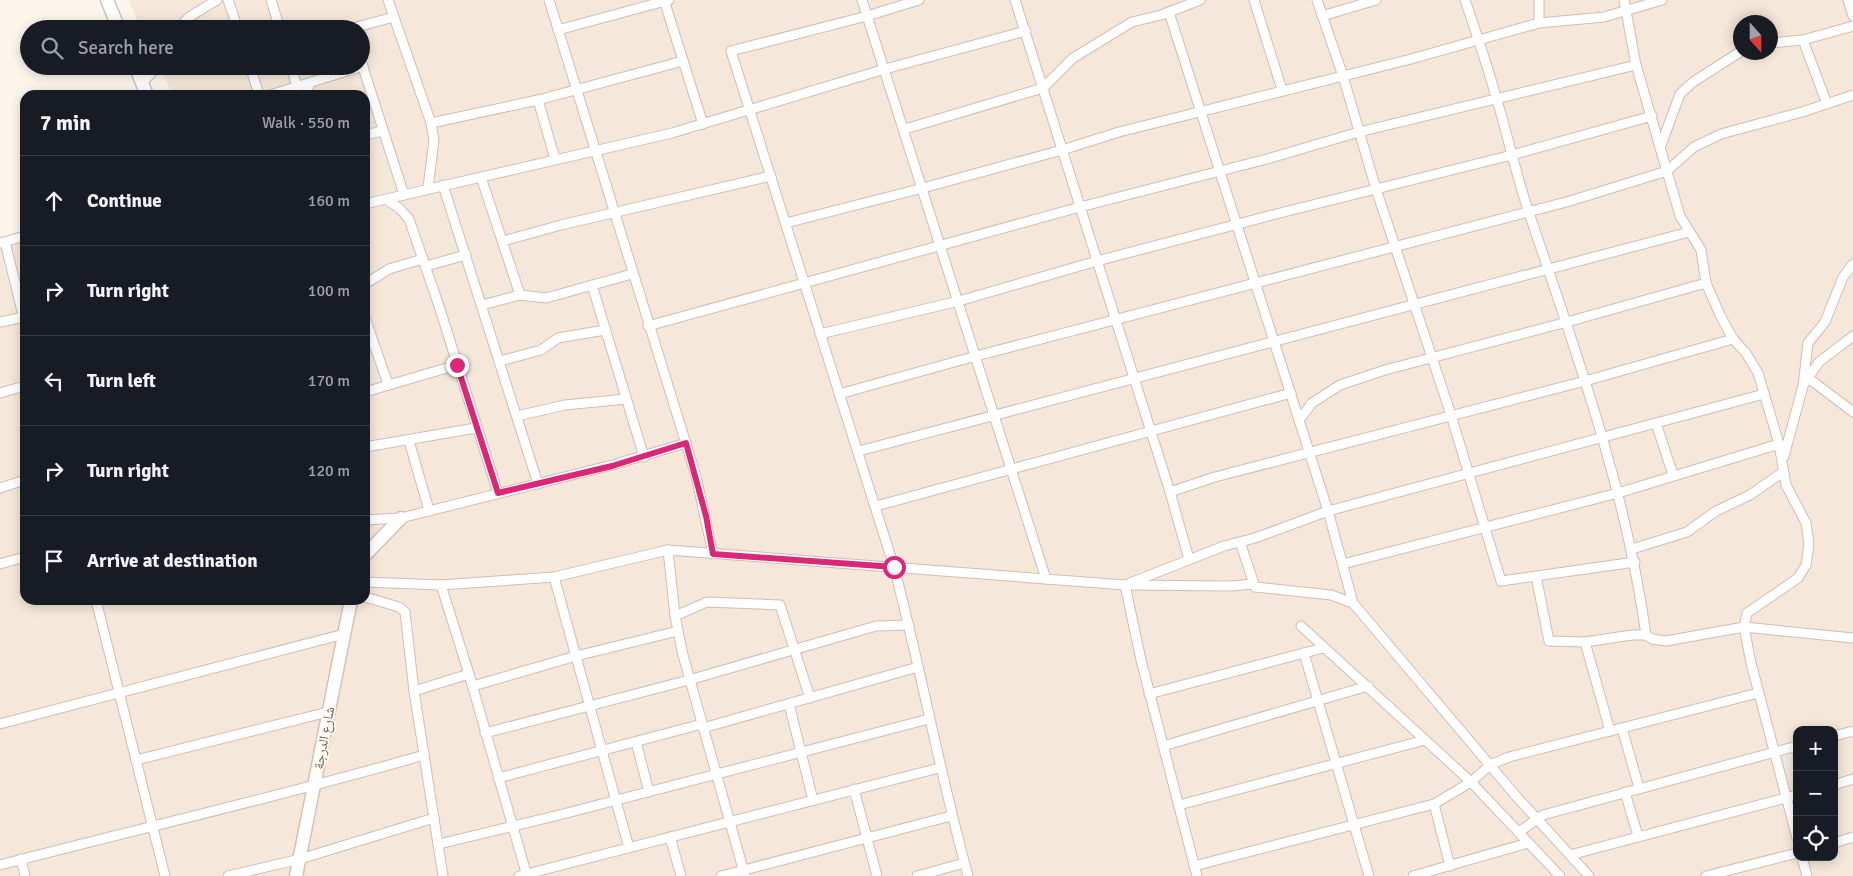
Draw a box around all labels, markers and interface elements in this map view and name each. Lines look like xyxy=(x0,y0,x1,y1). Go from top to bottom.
north arrow xyxy=(1733,15,1778,60)
search box xyxy=(20,20,370,75)
icon: search xyxy=(38,34,66,62)
text: Search here xyxy=(78,36,174,60)
text: 7 min xyxy=(40,110,91,136)
text: Walk · 550 m xyxy=(262,113,350,133)
icon: ahead xyxy=(40,187,68,215)
text: Continue xyxy=(87,189,162,213)
text: 160 m xyxy=(308,191,350,211)
icon: right xyxy=(40,277,68,305)
text: Turn right xyxy=(87,279,169,303)
text: 100 m xyxy=(308,281,350,301)
route end xyxy=(446,354,469,377)
icon: left xyxy=(40,367,68,395)
text: Turn left xyxy=(87,369,156,393)
text: 170 m xyxy=(308,371,350,391)
icon: right xyxy=(40,457,68,485)
text: Turn right xyxy=(87,459,169,483)
text: 120 m xyxy=(308,461,350,481)
icon: arrive xyxy=(40,547,68,575)
text: Arrive at destination xyxy=(87,549,258,573)
route start xyxy=(883,556,906,579)
street label: شارع الدرجة xyxy=(310,705,339,771)
map controls xyxy=(1793,726,1838,861)
button: + xyxy=(1793,726,1838,771)
button: − xyxy=(1793,771,1838,816)
button: locate xyxy=(1793,816,1838,861)

